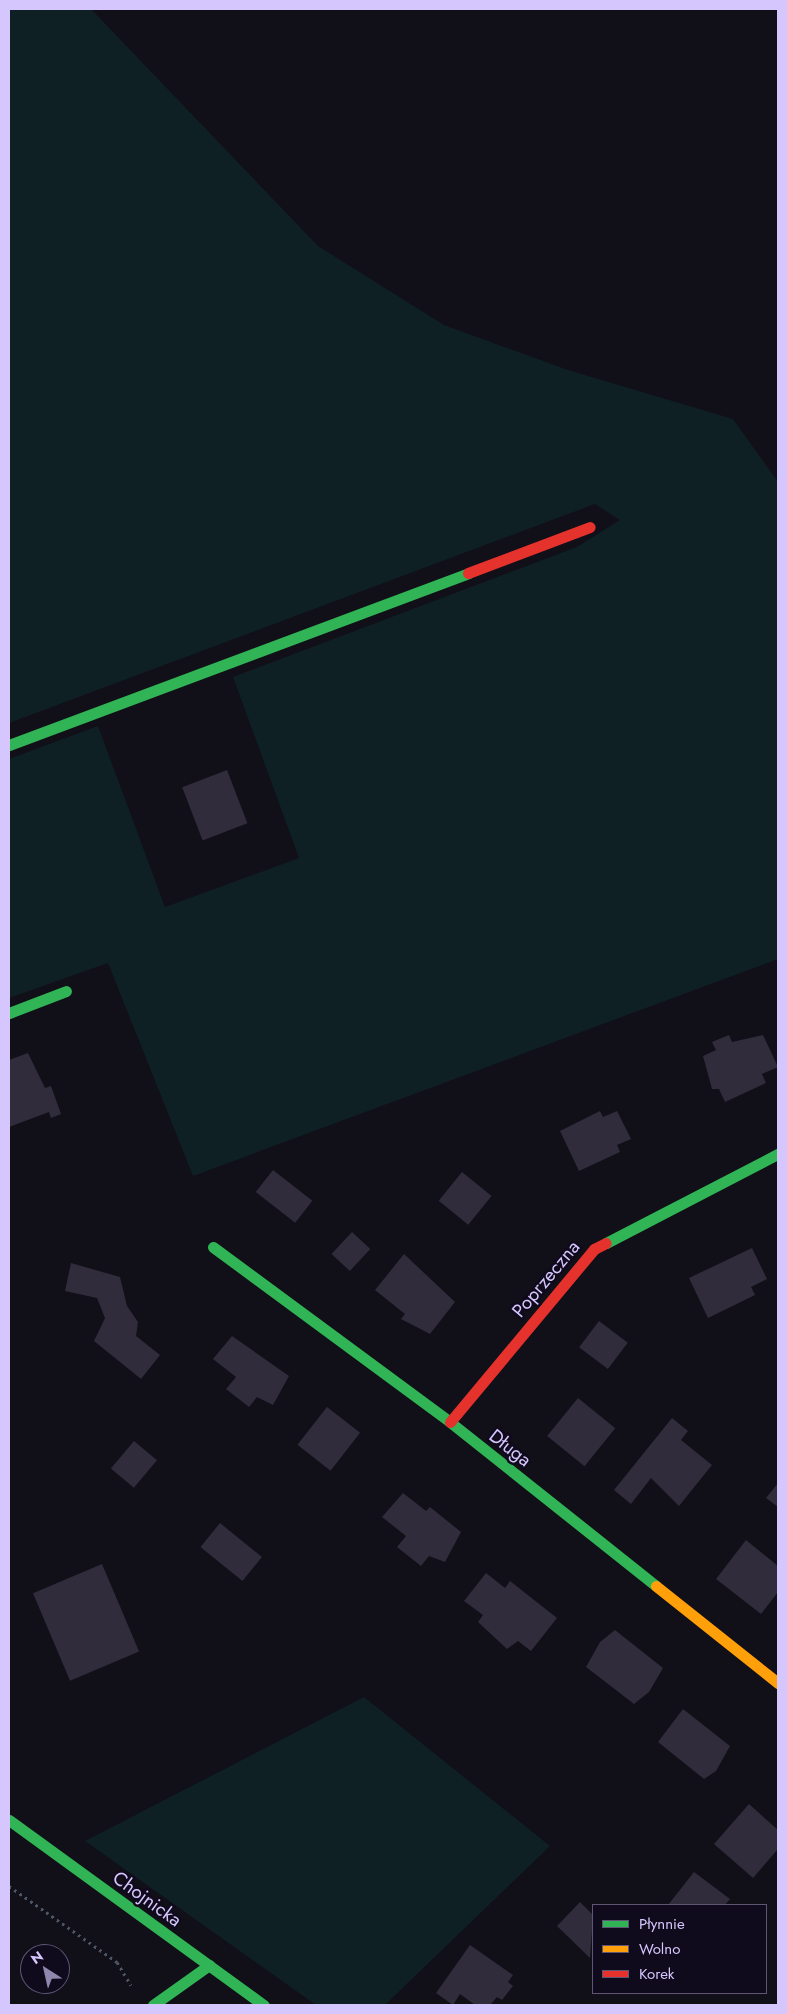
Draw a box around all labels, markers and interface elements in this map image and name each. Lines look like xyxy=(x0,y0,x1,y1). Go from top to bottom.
street label: Poprzeczna xyxy=(507,1236,585,1322)
street label: Długa xyxy=(484,1424,536,1472)
street label: Chojnicka xyxy=(108,1866,186,1932)
legend xyxy=(592,1904,767,1994)
text: Płynnie xyxy=(639,1913,685,1935)
text: Wolno xyxy=(639,1938,680,1960)
north arrow xyxy=(20,1944,70,1994)
text: N xyxy=(27,1946,47,1969)
text: Korek xyxy=(639,1963,674,1985)

